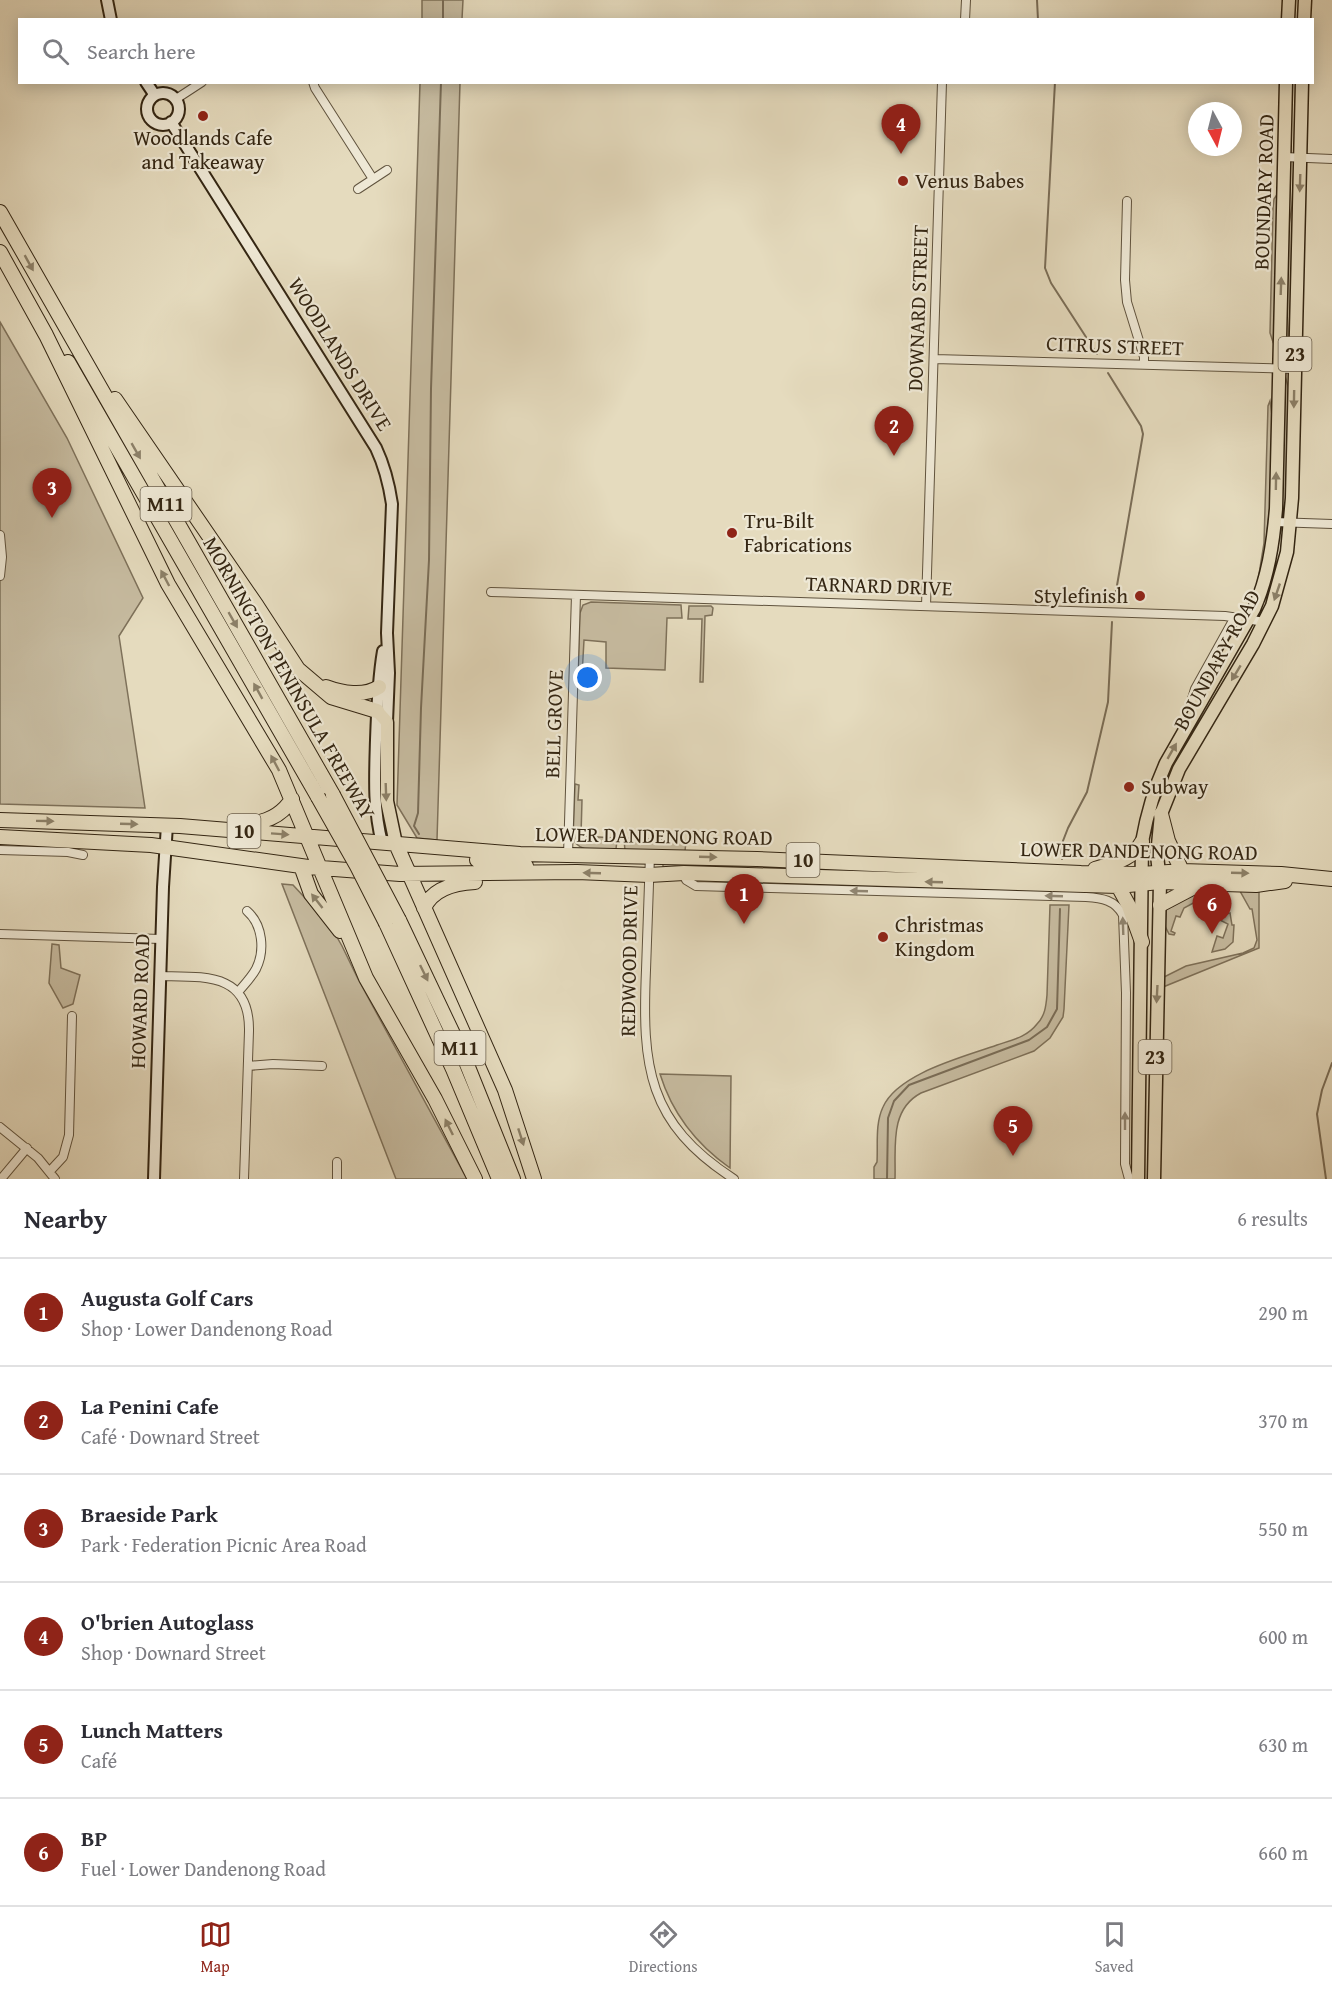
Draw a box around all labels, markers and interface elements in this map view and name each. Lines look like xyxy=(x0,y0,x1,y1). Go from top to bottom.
search box xyxy=(18,18,1314,84)
icon: search xyxy=(39,35,72,68)
text: Search here xyxy=(87,35,196,67)
north arrow xyxy=(1188,102,1242,156)
pin: 4 xyxy=(882,104,920,154)
marker: Woodlands Cafe and Takeaway xyxy=(196,109,210,123)
street label: BOUNDARY ROAD xyxy=(1245,113,1282,271)
place label: Woodlands Cafe and Takeaway xyxy=(133,122,273,177)
place label: Venus Babes xyxy=(915,165,1024,196)
one-way arrow xyxy=(1295,173,1305,192)
marker: Venus Babes xyxy=(896,174,910,188)
street label: DOWNARD STREET xyxy=(899,224,936,392)
one-way arrow xyxy=(24,255,34,272)
street label: WOODLANDS DRIVE xyxy=(281,271,400,437)
one-way arrow xyxy=(1276,276,1286,295)
street label: CITRUS STREET xyxy=(1046,328,1185,363)
road number: 23 xyxy=(1278,337,1312,371)
one-way arrow xyxy=(1289,389,1299,408)
pin: 2 xyxy=(874,406,914,456)
one-way arrow xyxy=(130,443,141,459)
pin: 3 xyxy=(32,468,72,518)
one-way arrow xyxy=(1271,471,1281,490)
road number: M11 xyxy=(140,487,192,521)
place label: Tru-Bilt Fabrications xyxy=(744,505,852,560)
marker: Tru-Bilt Fabrications xyxy=(725,526,739,540)
street label: MORNINGTON PENINSULA FREEWAY xyxy=(195,531,384,825)
street label: TARNARD DRIVE xyxy=(805,567,953,604)
one-way arrow xyxy=(160,569,169,586)
place label: Stylefinish xyxy=(1034,580,1128,611)
one-way arrow xyxy=(1271,583,1281,601)
street label: BOUNDARY ROAD xyxy=(1165,584,1268,736)
marker: Stylefinish xyxy=(1133,589,1147,603)
one-way arrow xyxy=(227,612,238,628)
your location xyxy=(573,663,602,692)
one-way arrow xyxy=(1231,665,1241,682)
street label: BELL GROVE xyxy=(536,669,571,779)
one-way arrow xyxy=(253,683,263,700)
one-way arrow xyxy=(1167,743,1177,760)
one-way arrow xyxy=(270,754,280,771)
place label: Subway xyxy=(1141,771,1209,802)
marker: Subway xyxy=(1122,780,1136,794)
one-way arrow xyxy=(382,783,391,802)
road number: 10 xyxy=(228,814,260,848)
one-way arrow xyxy=(36,817,55,826)
street label: LOWER DANDENONG ROAD xyxy=(535,818,773,853)
one-way arrow xyxy=(119,819,138,828)
one-way arrow xyxy=(271,829,290,838)
street label: LOWER DANDENONG ROAD xyxy=(1020,833,1258,868)
road number: 10 xyxy=(786,843,820,877)
one-way arrow xyxy=(699,852,718,862)
one-way arrow xyxy=(583,868,602,877)
one-way arrow xyxy=(1231,868,1250,877)
pin: 1 xyxy=(724,874,764,924)
one-way arrow xyxy=(925,877,944,886)
pin: 6 xyxy=(1192,884,1232,934)
street label: REDWOOD DRIVE xyxy=(612,885,645,1037)
one-way arrow xyxy=(850,886,869,895)
one-way arrow xyxy=(1045,892,1064,901)
one-way arrow xyxy=(310,893,323,909)
place label: Christmas Kingdom xyxy=(895,909,984,964)
one-way arrow xyxy=(1118,917,1128,936)
marker: Christmas Kingdom xyxy=(876,930,890,944)
street label: HOWARD ROAD xyxy=(122,933,157,1069)
one-way arrow xyxy=(420,964,429,981)
one-way arrow xyxy=(1153,984,1162,1003)
road number: M11 xyxy=(434,1031,486,1065)
road number: 23 xyxy=(1138,1040,1172,1074)
pin: 5 xyxy=(994,1106,1032,1156)
one-way arrow xyxy=(1120,1112,1130,1131)
one-way arrow xyxy=(444,1118,454,1135)
one-way arrow xyxy=(517,1128,526,1146)
text: Nearby xyxy=(24,1199,107,1238)
text: 6 results xyxy=(1237,1204,1308,1233)
text: Augusta Golf Cars xyxy=(81,1282,254,1314)
text: 1 xyxy=(38,1298,49,1327)
text: 290 m xyxy=(1258,1298,1308,1327)
text: Shop · Lower Dandenong Road xyxy=(81,1314,332,1343)
text: La Penini Cafe xyxy=(81,1390,219,1422)
text: 2 xyxy=(38,1406,49,1435)
text: 370 m xyxy=(1258,1406,1308,1435)
text: Café · Downard Street xyxy=(81,1422,260,1451)
text: Braeside Park xyxy=(81,1498,218,1530)
text: 3 xyxy=(38,1514,49,1543)
text: 550 m xyxy=(1258,1514,1308,1543)
text: Park · Federation Picnic Area Road xyxy=(81,1530,367,1559)
text: O'brien Autoglass xyxy=(81,1606,254,1638)
text: 4 xyxy=(38,1622,49,1651)
text: 600 m xyxy=(1258,1622,1308,1651)
text: Shop · Downard Street xyxy=(81,1638,266,1667)
text: Lunch Matters xyxy=(81,1714,223,1746)
text: 5 xyxy=(38,1730,49,1759)
text: 630 m xyxy=(1258,1730,1308,1759)
text: Café xyxy=(81,1746,117,1775)
text: BP xyxy=(81,1822,107,1854)
text: 6 xyxy=(38,1838,49,1867)
text: 660 m xyxy=(1258,1838,1308,1867)
text: Fuel · Lower Dandenong Road xyxy=(81,1854,326,1883)
tab: Map xyxy=(199,1918,232,1978)
tab: Directions xyxy=(629,1918,698,1978)
tab: Saved xyxy=(1095,1918,1133,1978)

